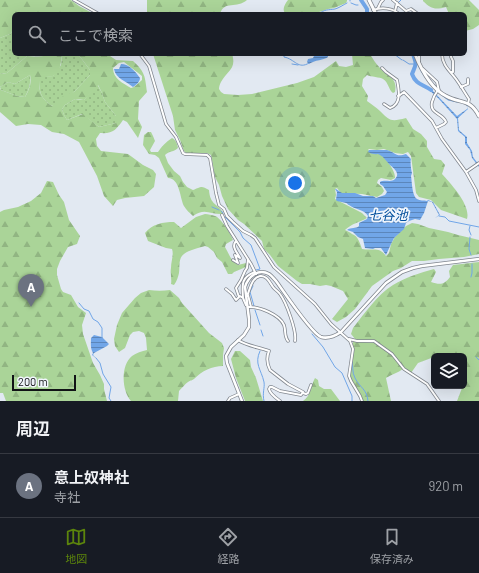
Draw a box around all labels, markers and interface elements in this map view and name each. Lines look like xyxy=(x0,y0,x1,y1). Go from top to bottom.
search box xyxy=(12,12,467,56)
icon: search xyxy=(26,23,48,45)
text: ここで検索 xyxy=(58,26,133,44)
your location xyxy=(285,173,305,193)
water label: 七谷池 xyxy=(368,207,409,223)
pin: A xyxy=(18,274,44,307)
map controls xyxy=(431,353,467,389)
button: layers xyxy=(431,353,467,389)
scale bar xyxy=(12,373,76,392)
text: 200 m xyxy=(18,375,48,388)
text: 周辺 xyxy=(16,418,50,438)
text: 意上奴神社 xyxy=(54,468,129,486)
text: A xyxy=(25,478,33,494)
text: 920 m xyxy=(429,478,463,494)
text: 寺社 xyxy=(54,489,80,505)
tab: 地図 xyxy=(65,526,87,566)
tab: 経路 xyxy=(217,526,239,566)
tab: 保存済み xyxy=(370,526,414,566)

